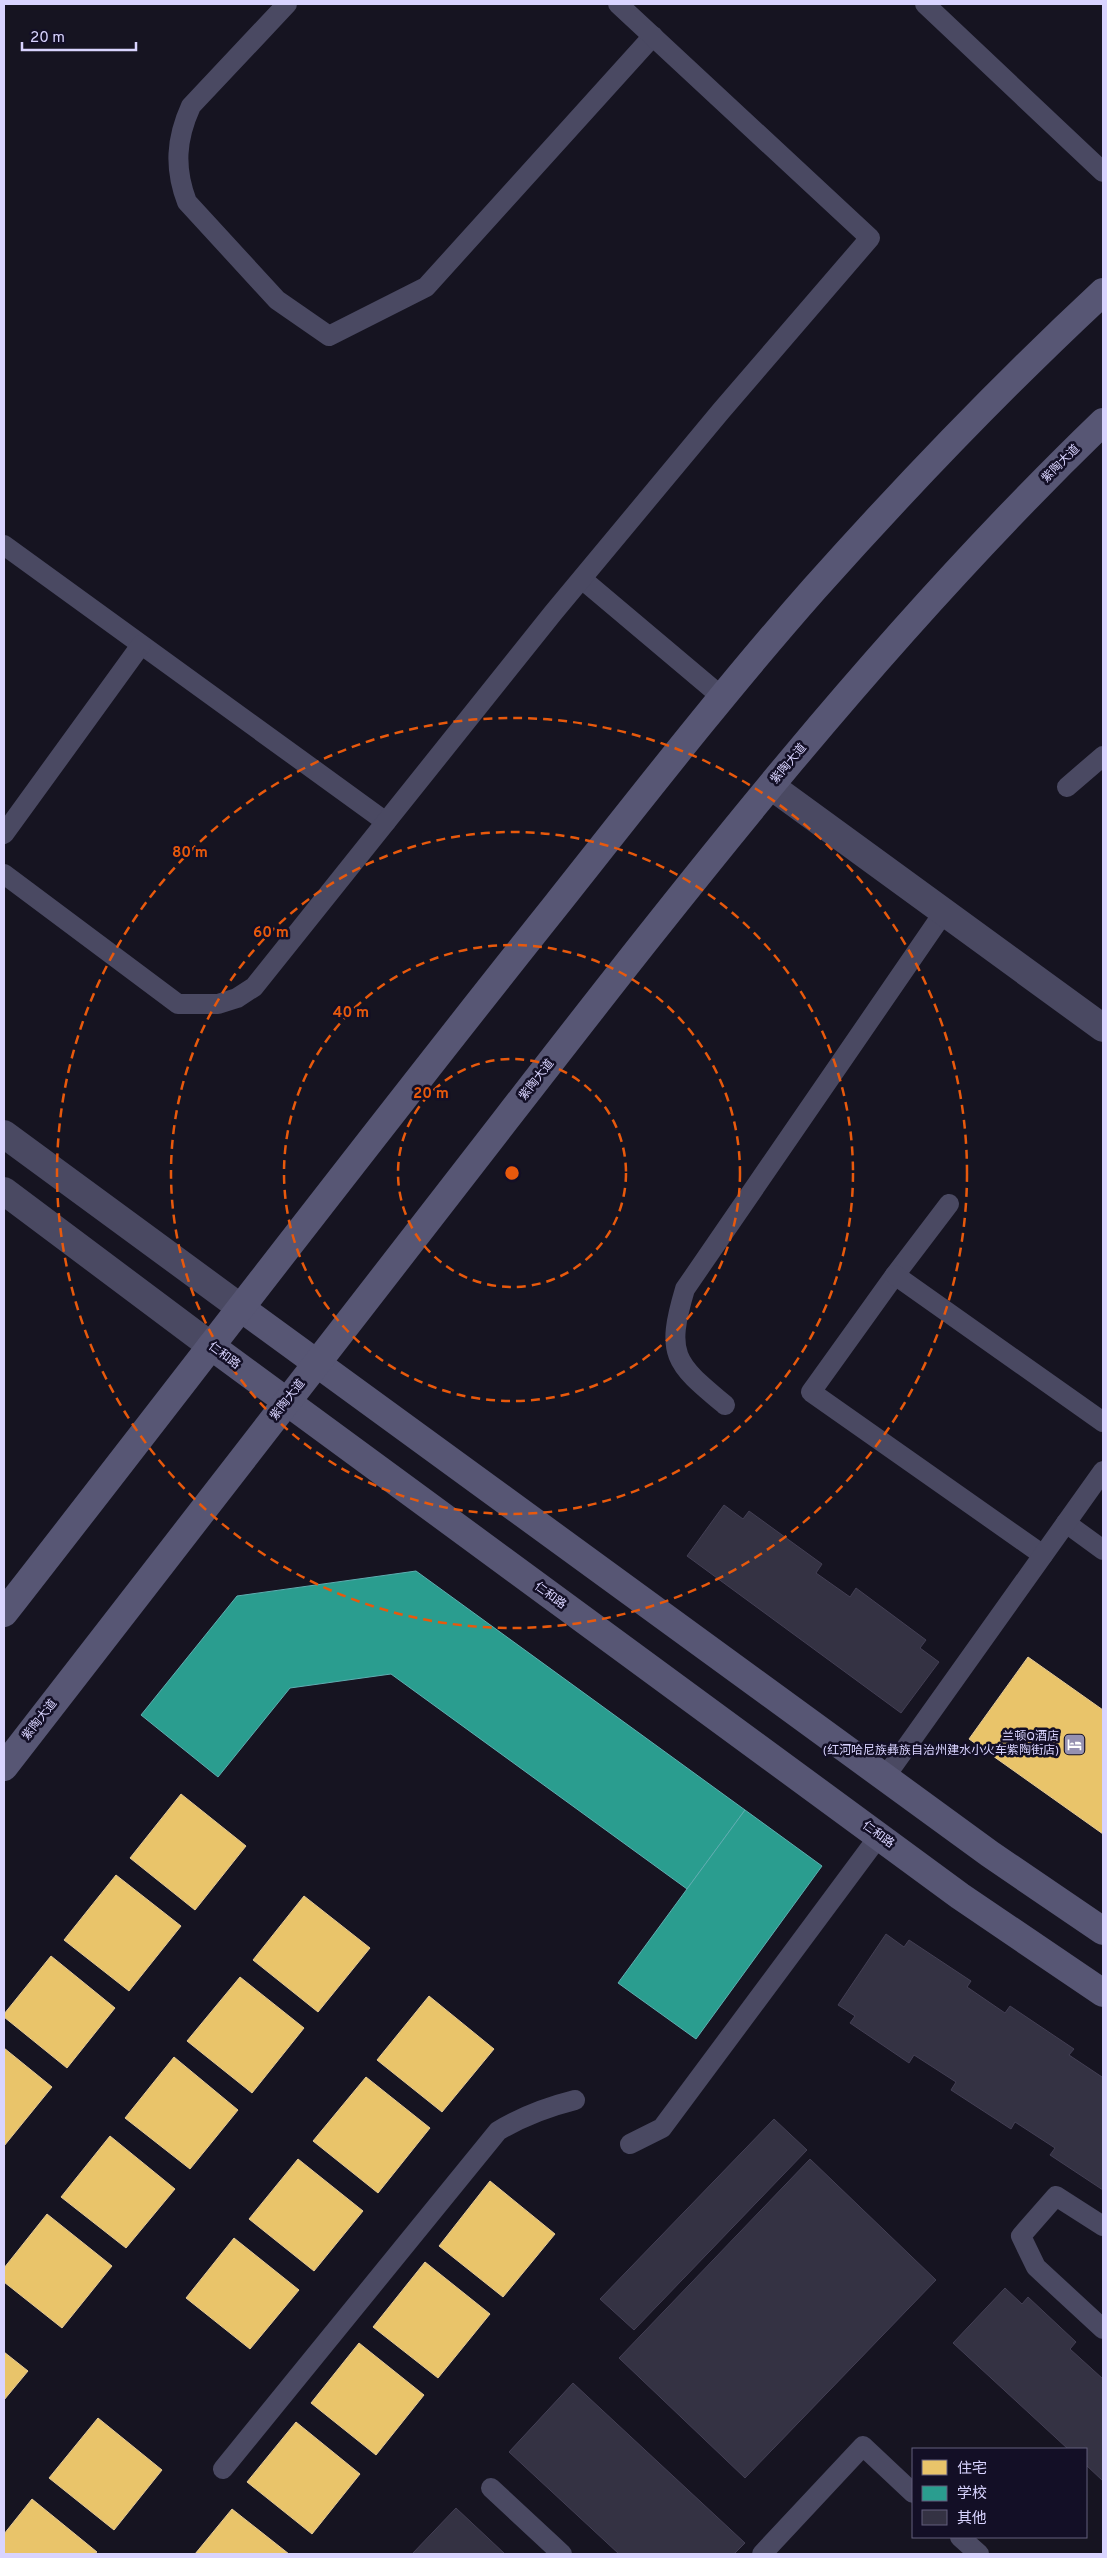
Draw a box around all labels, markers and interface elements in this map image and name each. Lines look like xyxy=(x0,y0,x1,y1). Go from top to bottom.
scale bar xyxy=(22,20,136,52)
text: 20 m xyxy=(30,29,65,48)
street label: 紫陶大道 xyxy=(1038,441,1084,487)
street label: 紫陶大道 xyxy=(767,740,811,788)
text: 80 m xyxy=(172,844,208,863)
text: 60 m xyxy=(253,924,289,943)
text: 40 m xyxy=(333,1004,369,1023)
street label: 紫陶大道 xyxy=(516,1056,558,1104)
text: 20 m xyxy=(413,1085,449,1104)
centre of rings xyxy=(503,1164,521,1182)
street label: 仁和路 xyxy=(205,1339,243,1373)
street label: 紫陶大道 xyxy=(267,1376,309,1424)
street label: 仁和路 xyxy=(531,1579,569,1613)
street label: 紫陶大道 xyxy=(19,1696,61,1744)
place label: 兰顿Q酒店 (红河哈尼族彝族自治州建水小火车紫陶街店) xyxy=(823,1729,1059,1759)
hotel icon: 兰顿Q酒店 (红河哈尼族彝族自治州建水小火车紫陶街店) xyxy=(1063,1732,1087,1756)
street label: 仁和路 xyxy=(859,1818,897,1852)
legend xyxy=(912,2448,1087,2538)
text: 住宅 xyxy=(957,2460,987,2479)
text: 学校 xyxy=(957,2484,987,2504)
text: 其他 xyxy=(957,2510,987,2529)

